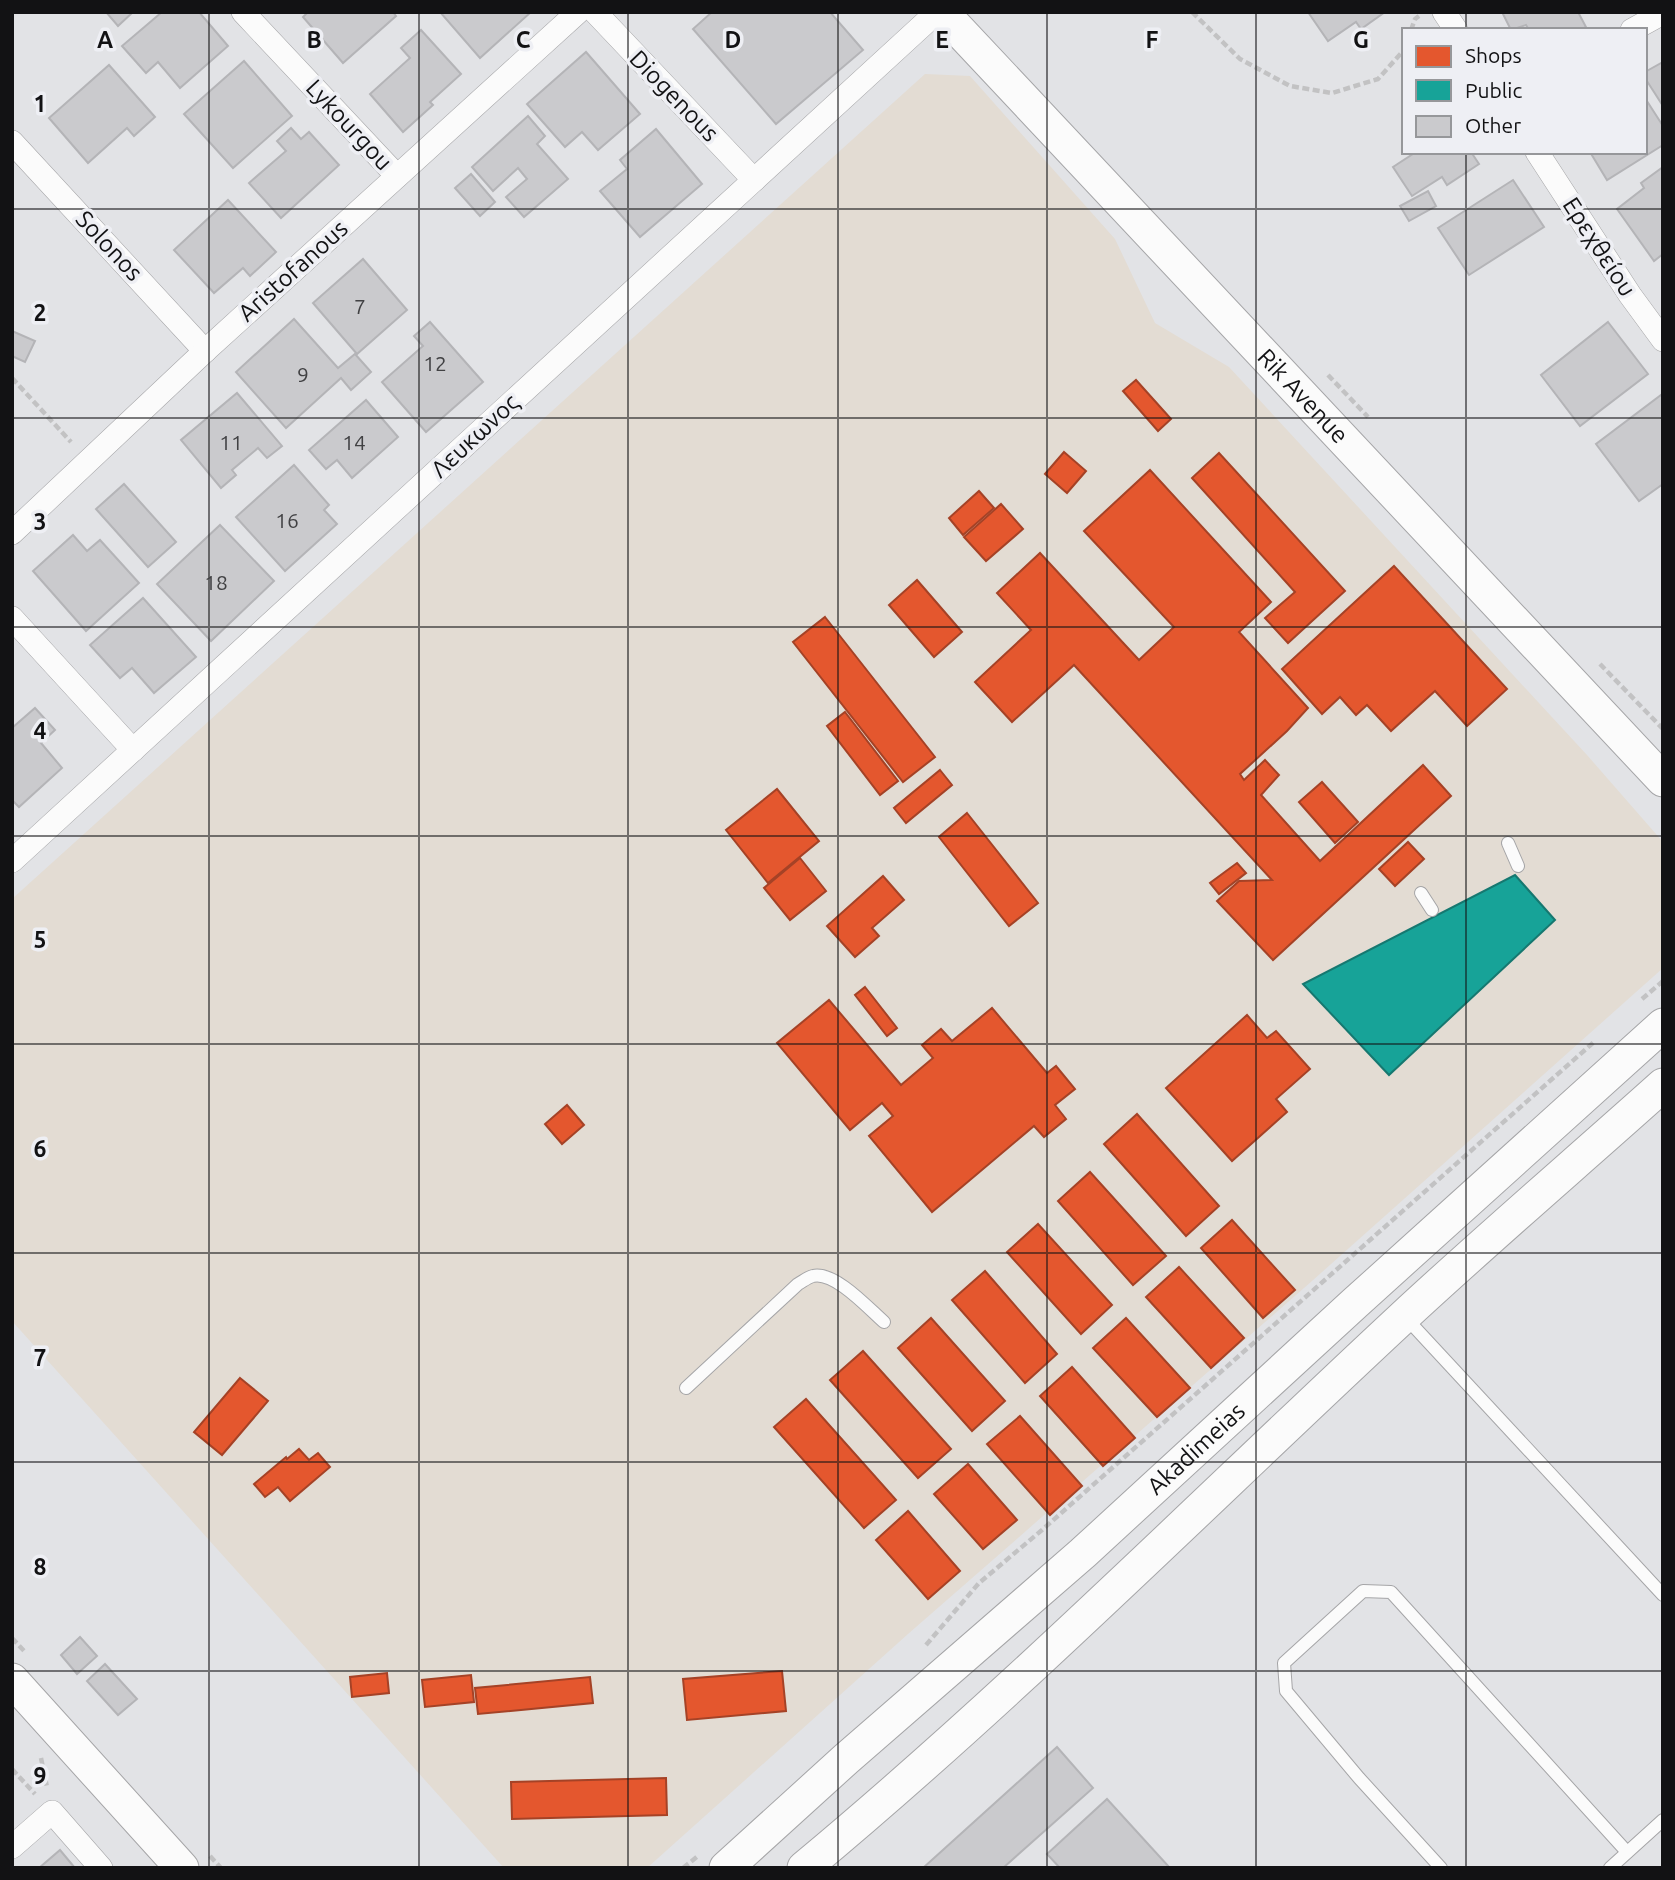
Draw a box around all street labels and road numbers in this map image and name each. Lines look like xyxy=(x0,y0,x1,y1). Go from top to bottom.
street label: Diogenous xyxy=(624,45,724,147)
street label: Lykourgou xyxy=(301,74,398,175)
street label: Ερεχθείου xyxy=(1558,192,1641,301)
street label: Solonos xyxy=(70,205,148,286)
street label: Aristofanous xyxy=(232,215,353,327)
street label: Rik Avenue xyxy=(1252,343,1354,449)
street label: Λευκωνος xyxy=(425,388,524,483)
street label: Akadimeias xyxy=(1142,1397,1250,1500)

